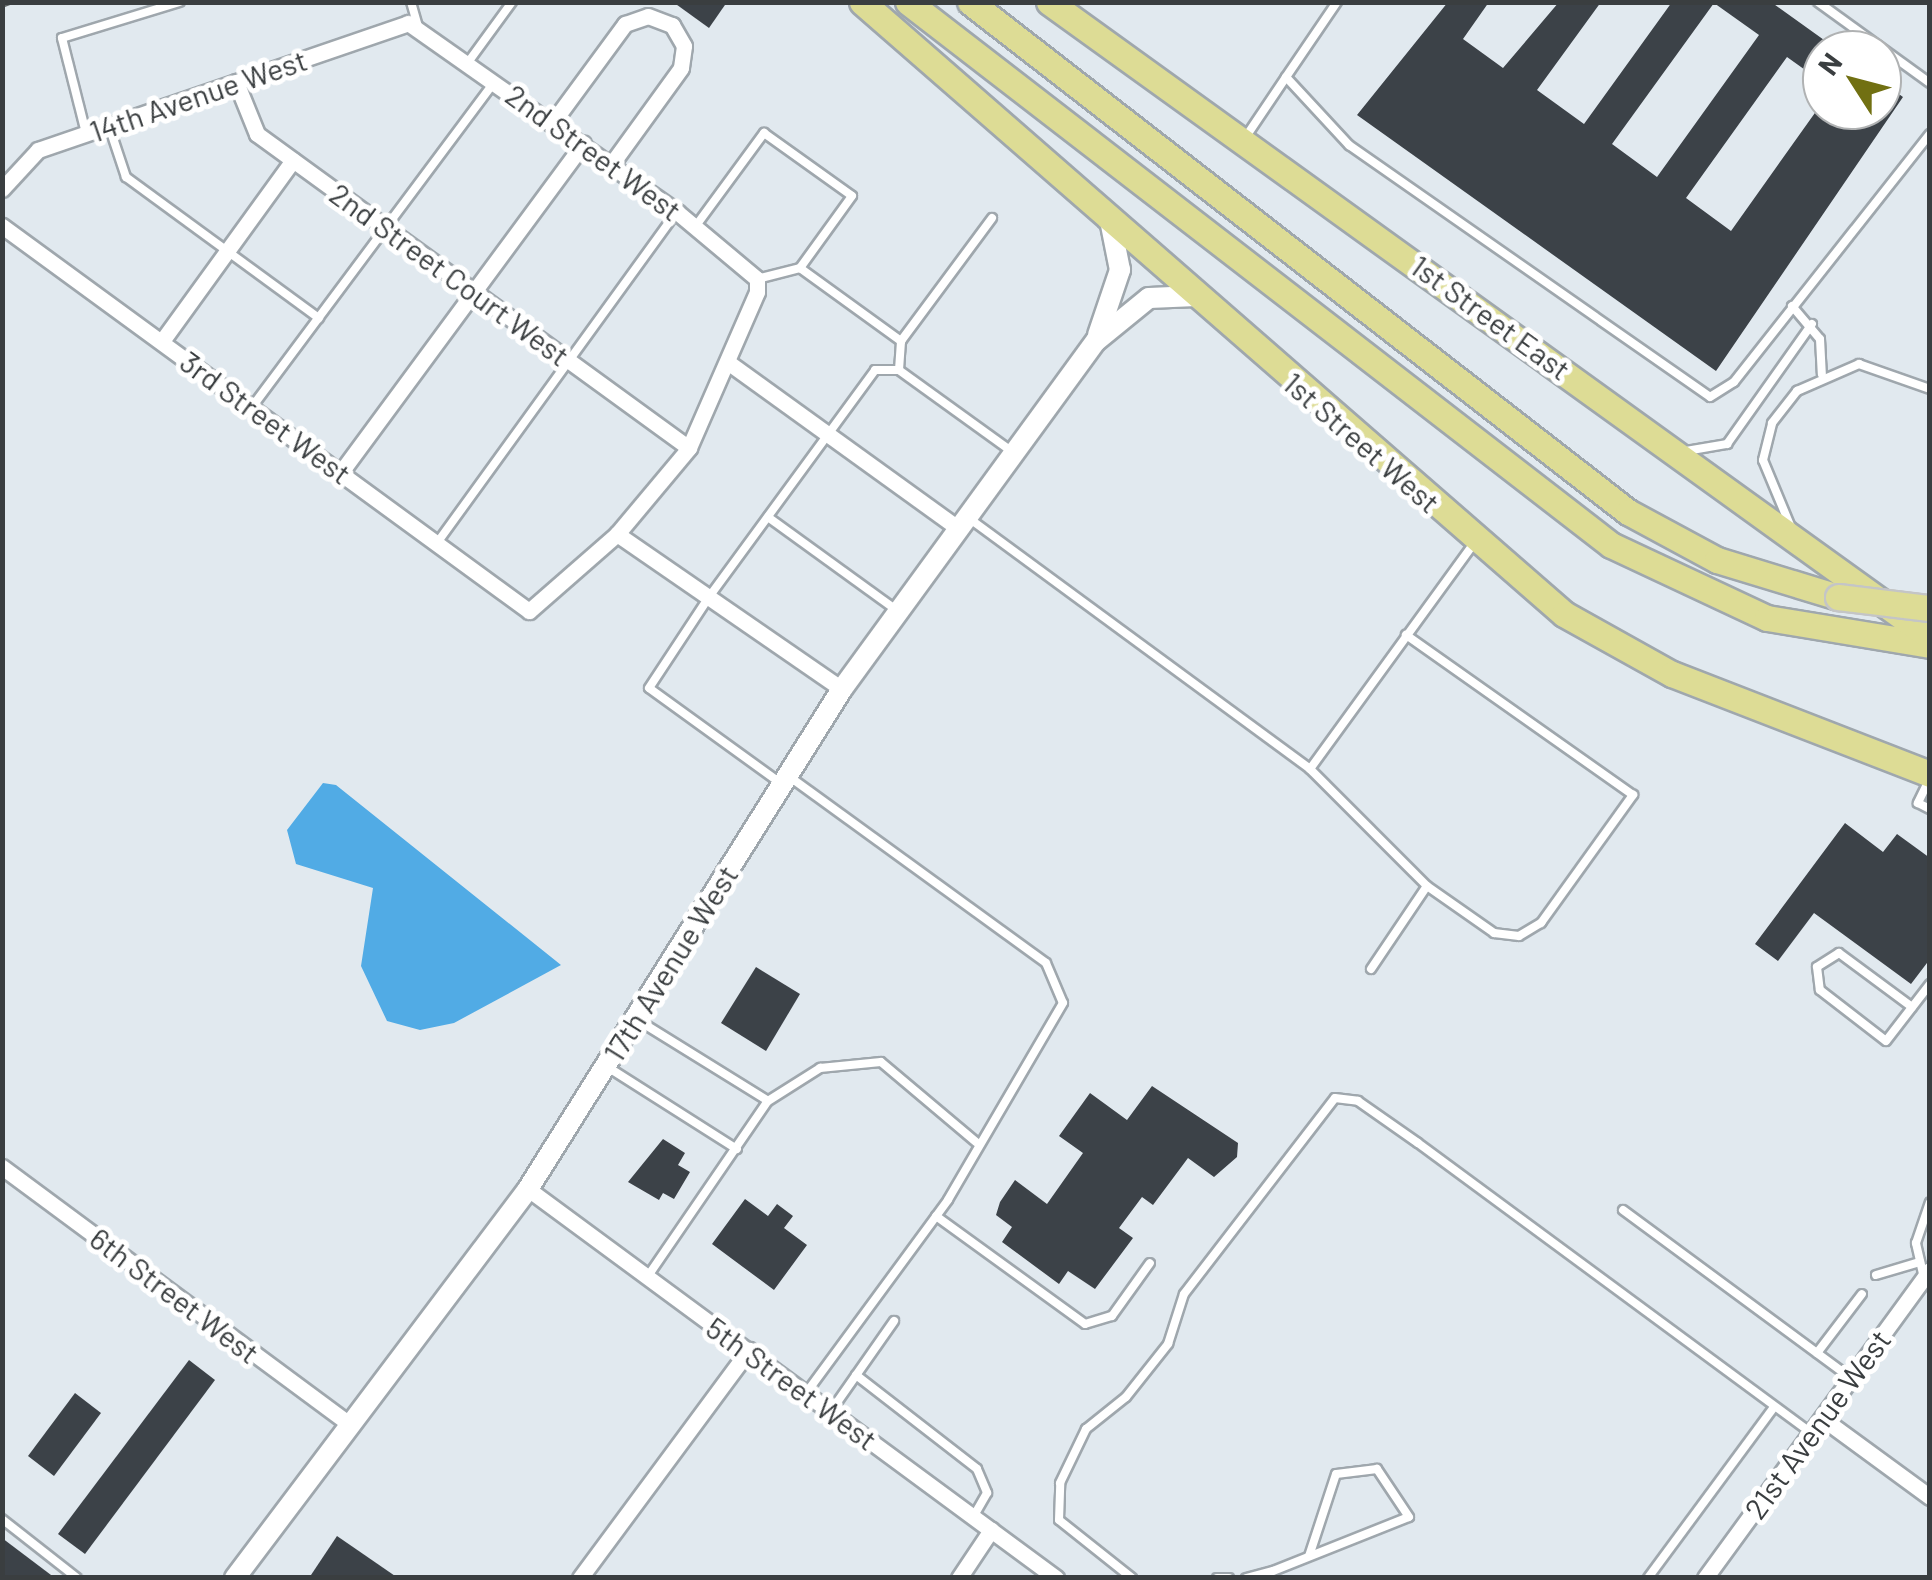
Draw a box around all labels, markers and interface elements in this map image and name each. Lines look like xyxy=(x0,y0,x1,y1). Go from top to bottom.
north arrow xyxy=(1802,30,1902,130)
street label: 14th Avenue West xyxy=(85,41,311,149)
text: N xyxy=(1810,46,1849,81)
street label: 2nd Street West xyxy=(499,76,689,228)
street label: 2nd Street Court West xyxy=(323,175,577,373)
street label: 1st Street East xyxy=(1404,247,1578,387)
street label: 3rd Street West xyxy=(174,343,358,491)
street label: 1st Street West xyxy=(1276,364,1448,520)
street label: 17th Avenue West xyxy=(595,858,745,1068)
street label: 6th Street West xyxy=(83,1220,267,1370)
street label: 5th Street West xyxy=(700,1309,884,1457)
street label: 21st Avenue West xyxy=(1736,1323,1898,1525)

